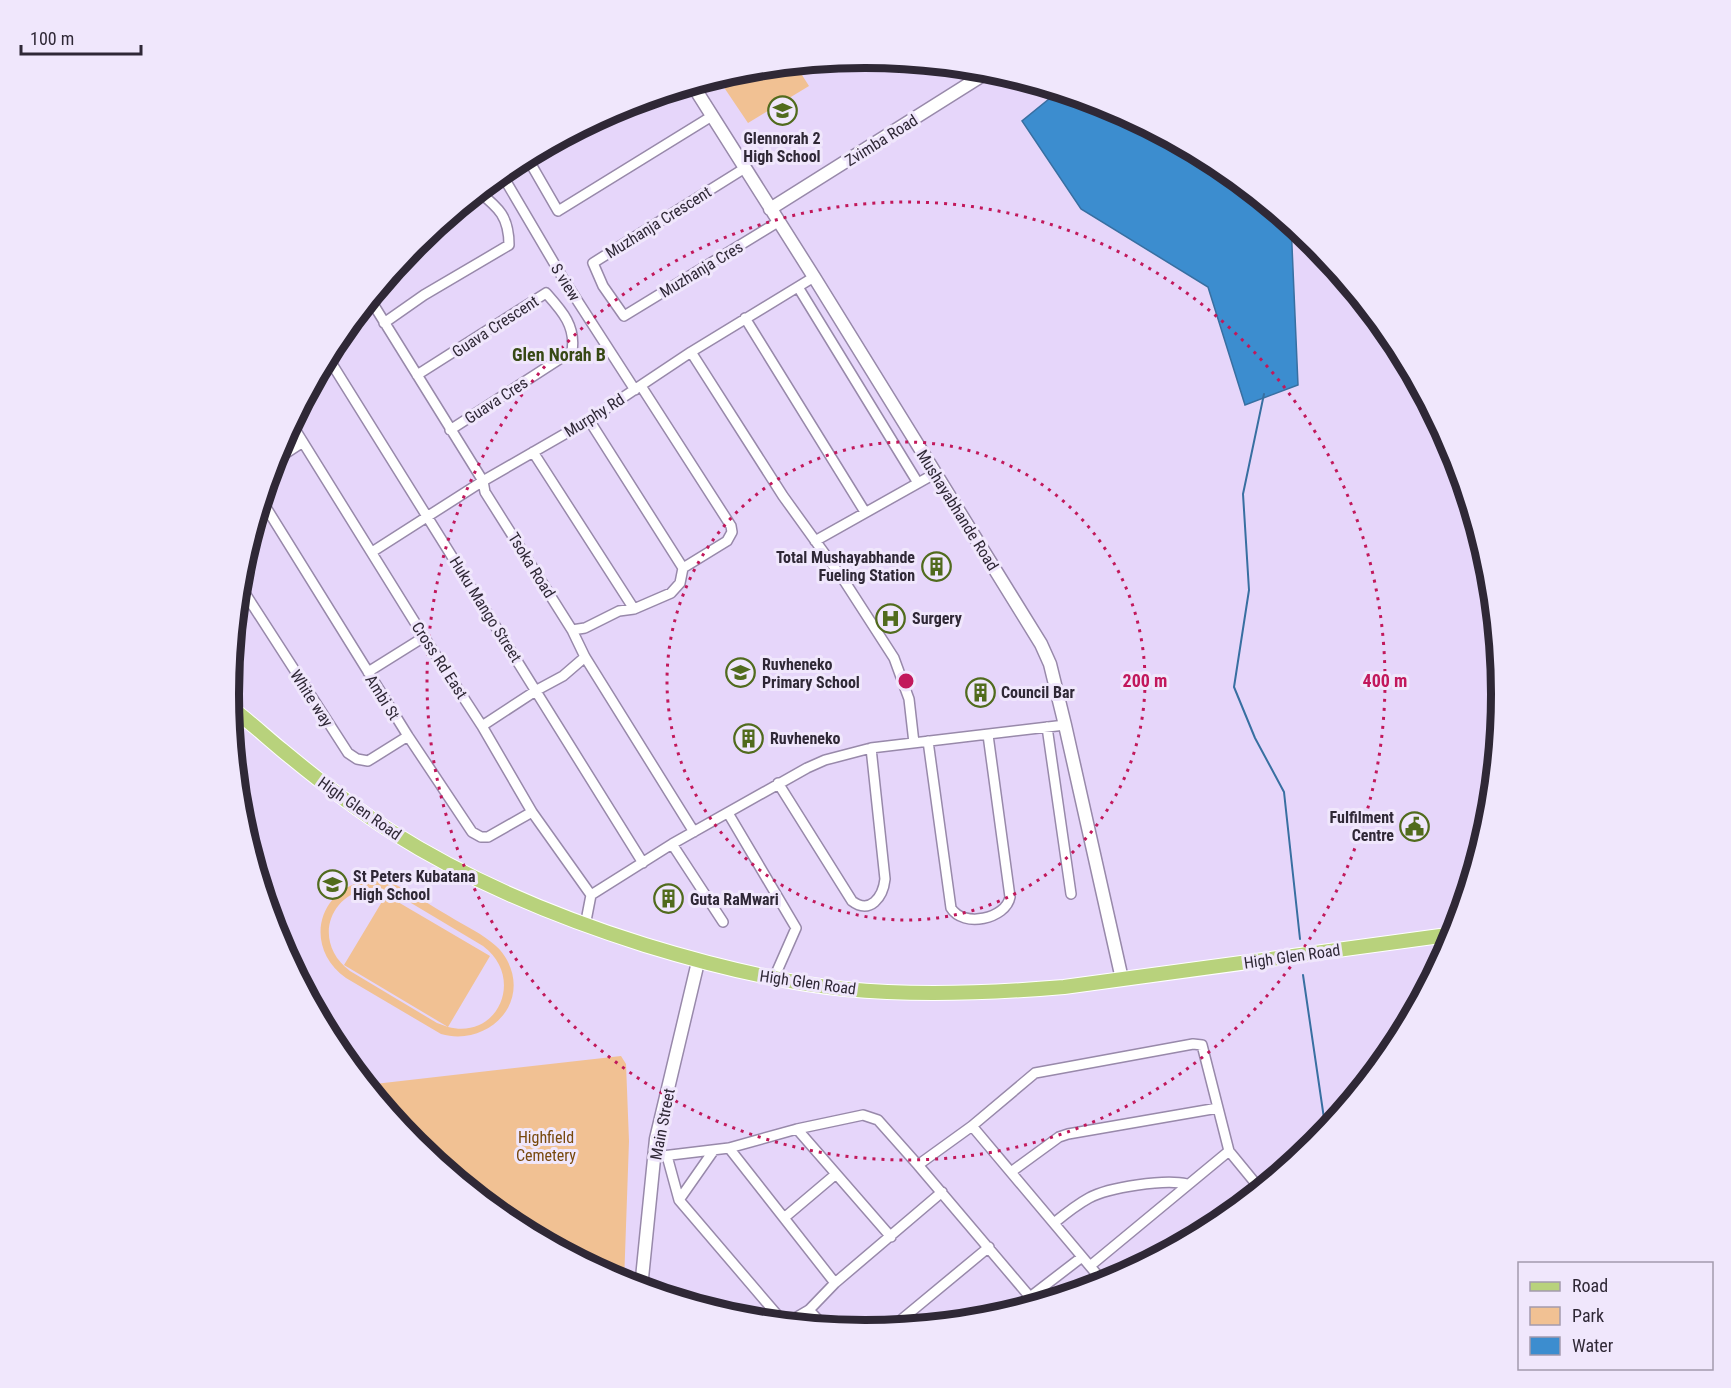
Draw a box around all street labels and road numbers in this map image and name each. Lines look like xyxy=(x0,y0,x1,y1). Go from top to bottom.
street label: Zvimba Road xyxy=(841,111,921,170)
street label: Muzhanja Crescent xyxy=(602,182,715,263)
street label: Muzhanja Cres xyxy=(656,237,746,302)
street label: S view xyxy=(547,260,584,304)
street label: Guava Crescent xyxy=(449,291,542,361)
street label: Guava Cres xyxy=(461,373,531,428)
street label: Murphy Rd xyxy=(561,390,628,441)
street label: Mushayabhande Road xyxy=(913,446,1002,574)
street label: Tsoka Road xyxy=(504,529,559,601)
street label: Huku Mango Street xyxy=(445,553,526,666)
street label: Cross Rd East xyxy=(408,618,472,702)
street label: White way xyxy=(286,666,337,731)
street label: Ambi St xyxy=(361,671,404,724)
street label: High Glen Road xyxy=(315,773,405,844)
street label: High Glen Road xyxy=(1243,940,1341,973)
street label: High Glen Road xyxy=(759,966,857,999)
street label: Main Street xyxy=(646,1087,679,1161)

